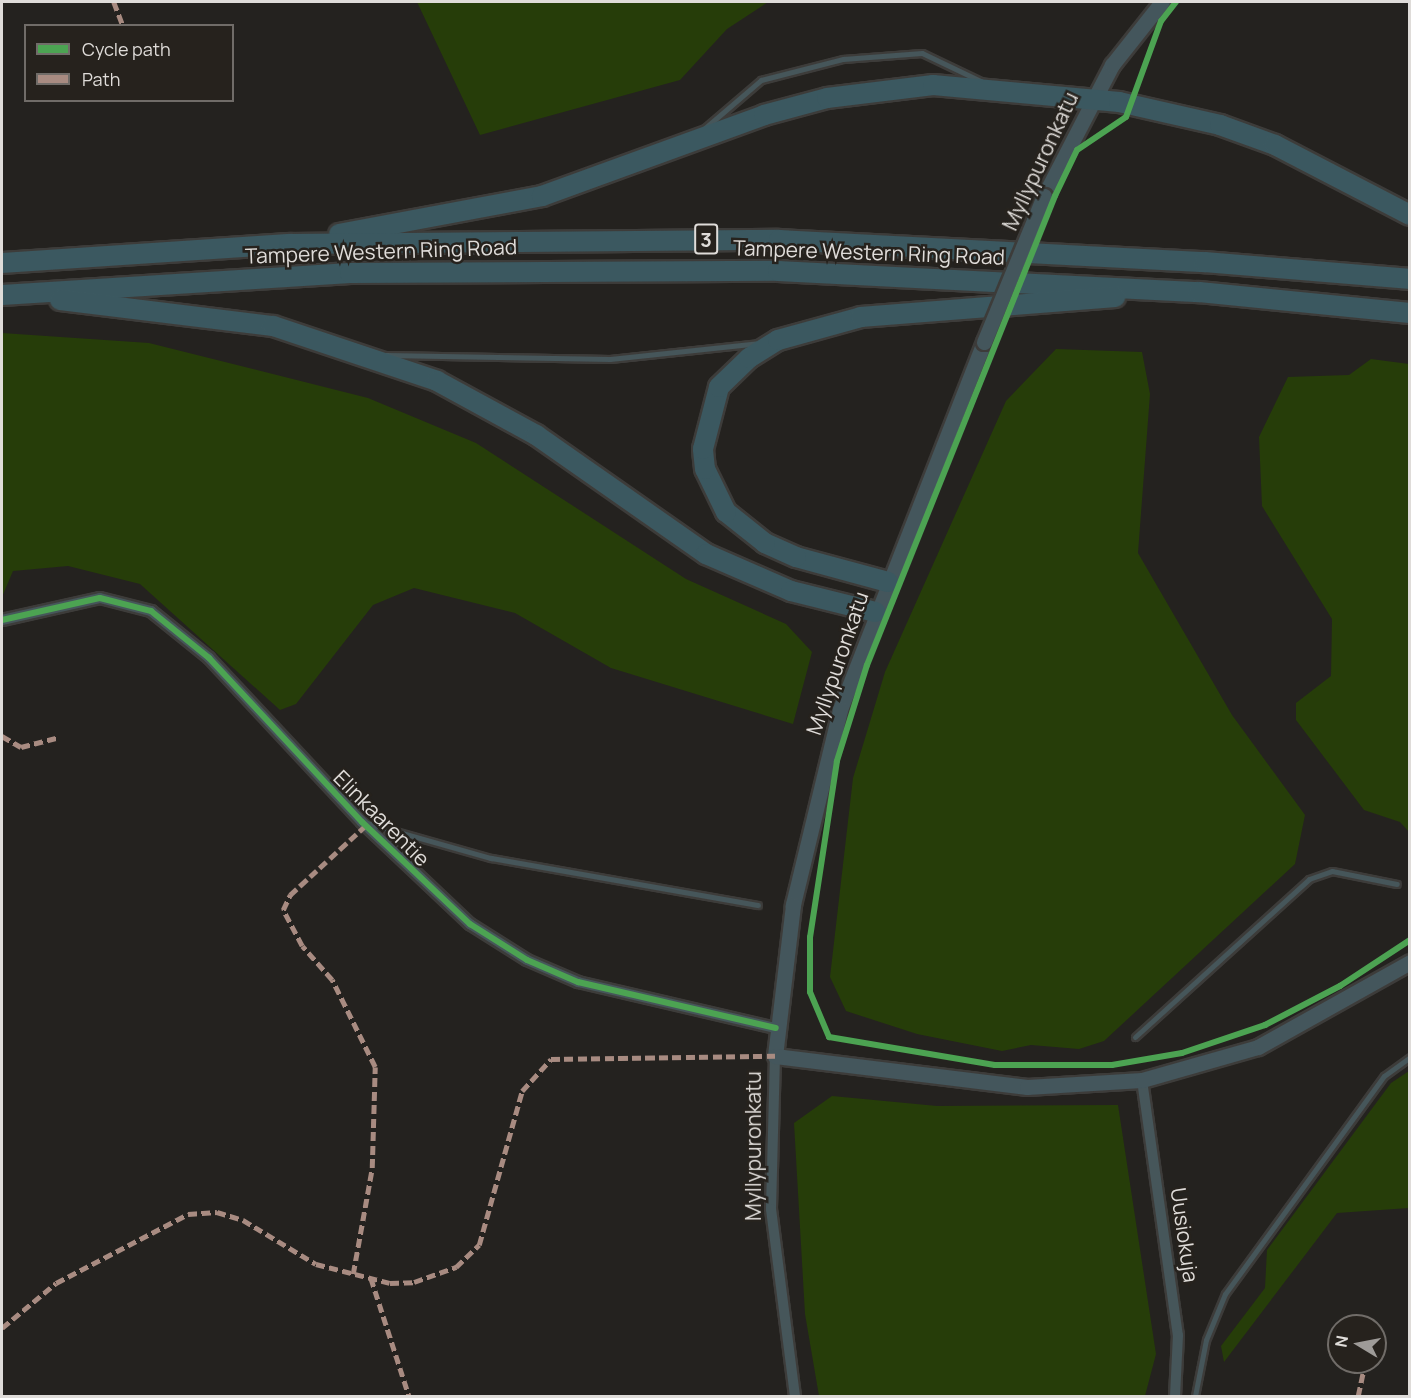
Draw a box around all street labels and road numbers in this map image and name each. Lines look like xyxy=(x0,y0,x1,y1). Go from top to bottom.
street label: Myllypuronkatu xyxy=(997,88,1083,234)
road number: 3 xyxy=(694,222,718,256)
street label: Tampere Western Ring Road xyxy=(245,234,517,268)
street label: Tampere Western Ring Road xyxy=(733,235,1005,269)
street label: Myllypuronkatu xyxy=(801,588,873,738)
street label: Elinkaarentie xyxy=(329,765,435,871)
street label: Myllypuronkatu xyxy=(740,1071,766,1221)
street label: Uusiokuja xyxy=(1166,1186,1204,1284)

